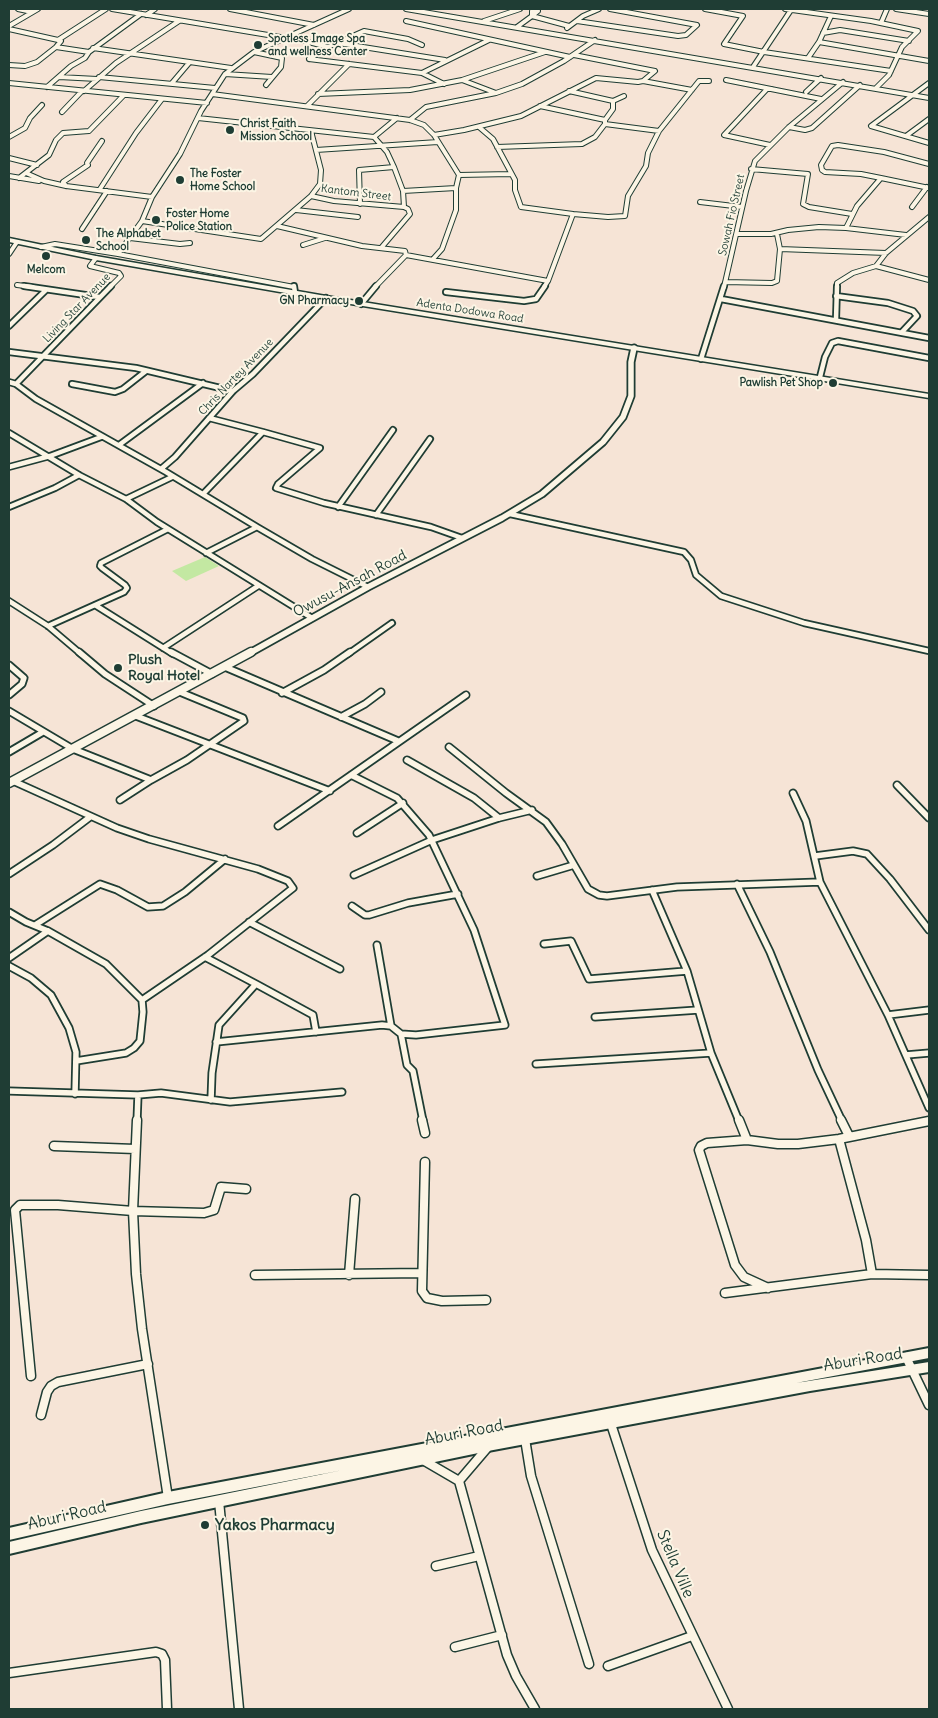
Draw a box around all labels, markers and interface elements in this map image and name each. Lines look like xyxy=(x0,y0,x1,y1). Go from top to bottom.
place label: Spotless Image Spa and wellness Center xyxy=(268,32,367,58)
marker: Spotless Image Spa and wellness Center xyxy=(252,39,264,51)
place label: Christ Faith Mission School xyxy=(240,117,312,143)
marker: Christ Faith Mission School xyxy=(224,124,236,136)
place label: The Foster Home School xyxy=(190,167,255,193)
street label: Sowah Fio Street xyxy=(716,173,748,257)
marker: The Foster Home School xyxy=(174,174,186,186)
street label: Kantom Street xyxy=(320,182,392,204)
place label: Foster Home Police Station xyxy=(166,207,232,233)
marker: Foster Home Police Station xyxy=(150,214,162,226)
place label: The Alphabet School xyxy=(96,227,161,253)
marker: The Alphabet School xyxy=(80,234,92,246)
marker: Melcom xyxy=(40,250,52,262)
place label: Melcom xyxy=(27,263,65,277)
street label: Living Star Avenue xyxy=(41,271,113,345)
place label: GN Pharmacy xyxy=(279,294,349,308)
marker: GN Pharmacy xyxy=(353,295,365,307)
street label: Adenta Dodowa Road xyxy=(416,296,524,326)
street label: Chris Nartey Avenue xyxy=(196,336,276,418)
place label: Pawlish Pet Shop xyxy=(739,376,823,390)
marker: Pawlish Pet Shop xyxy=(827,377,839,389)
street label: Owusu-Ansah Road xyxy=(290,547,410,621)
place label: Plush Royal Hotel xyxy=(128,652,200,684)
marker: Plush Royal Hotel xyxy=(112,662,124,674)
street label: Aburi Road xyxy=(822,1344,904,1376)
street label: Aburi Road xyxy=(423,1416,505,1450)
street label: Aburi Road xyxy=(26,1498,108,1534)
place label: Yakos Pharmacy xyxy=(215,1515,335,1535)
marker: Yakos Pharmacy xyxy=(199,1519,211,1531)
street label: Stella Ville xyxy=(652,1527,698,1601)

